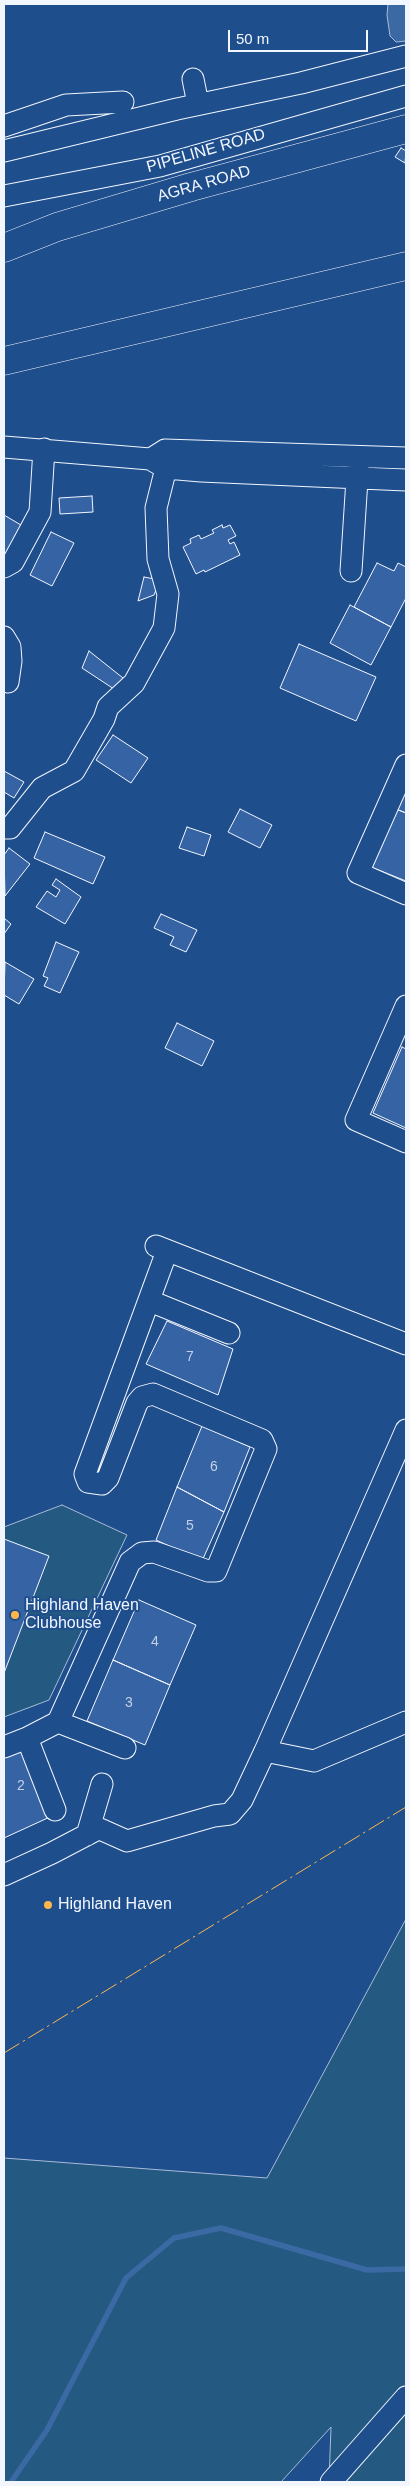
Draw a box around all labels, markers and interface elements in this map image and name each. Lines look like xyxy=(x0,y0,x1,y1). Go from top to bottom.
scale bar xyxy=(230,20,370,52)
text: 50 m xyxy=(236,30,269,47)
street label: PIPELINE ROAD xyxy=(144,125,268,177)
street label: AGRA ROAD xyxy=(155,162,253,206)
house number: 7 xyxy=(186,1349,194,1365)
house number: 6 xyxy=(210,1459,218,1475)
house number: 5 xyxy=(186,1518,194,1534)
place label: Highland Haven Clubhouse xyxy=(25,1596,139,1634)
marker: Highland Haven Clubhouse xyxy=(9,1609,21,1621)
house number: 4 xyxy=(151,1634,159,1650)
house number: 3 xyxy=(125,1695,133,1711)
house number: 2 xyxy=(17,1778,25,1794)
place label: Highland Haven xyxy=(58,1895,172,1915)
marker: Highland Haven xyxy=(42,1899,54,1911)

